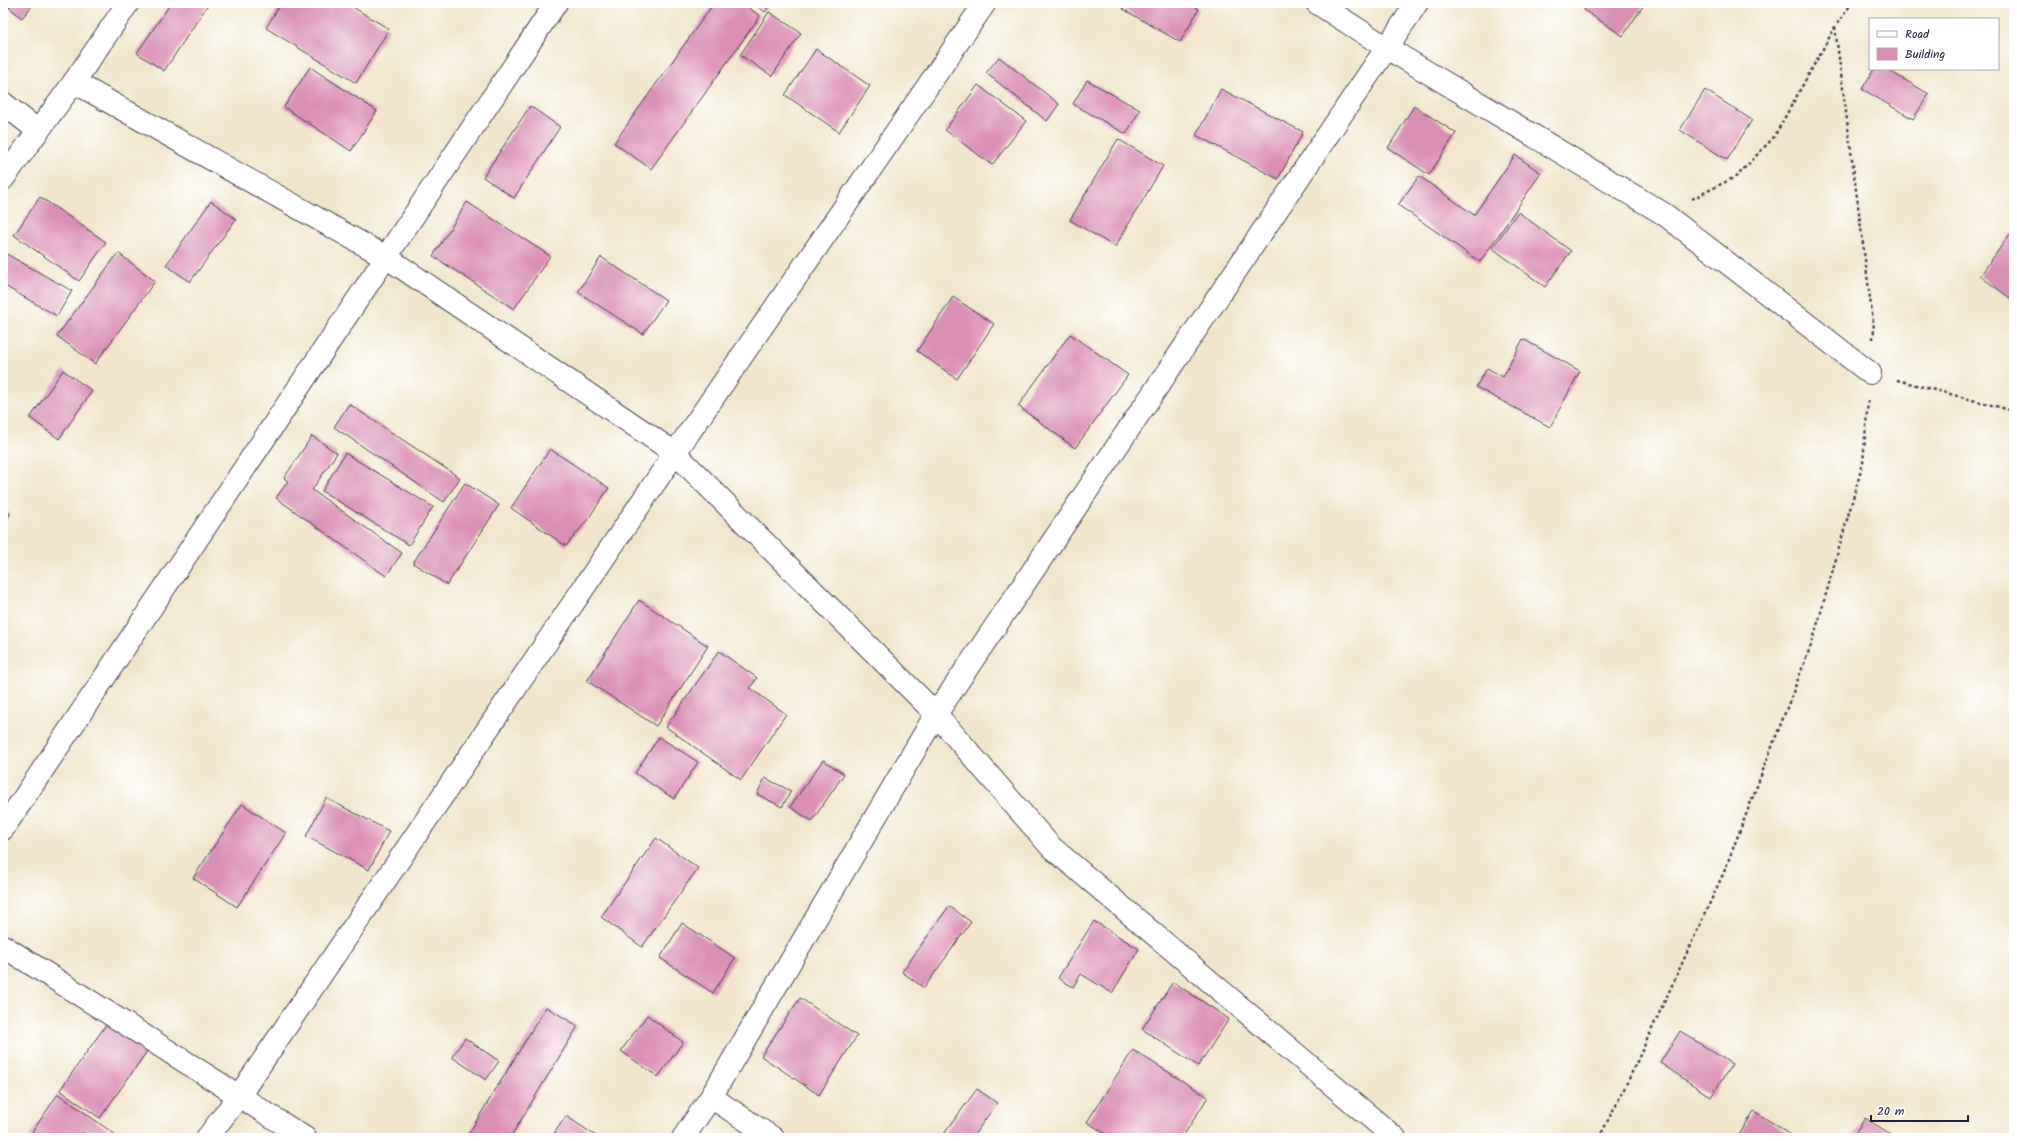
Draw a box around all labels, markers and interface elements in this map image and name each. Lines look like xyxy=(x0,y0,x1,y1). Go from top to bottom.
legend xyxy=(1869,18,1999,70)
text: Road xyxy=(1905,25,1930,44)
text: Building xyxy=(1905,45,1945,64)
scale bar xyxy=(1871,1097,1968,1123)
text: 20 m xyxy=(1877,1102,1905,1121)

